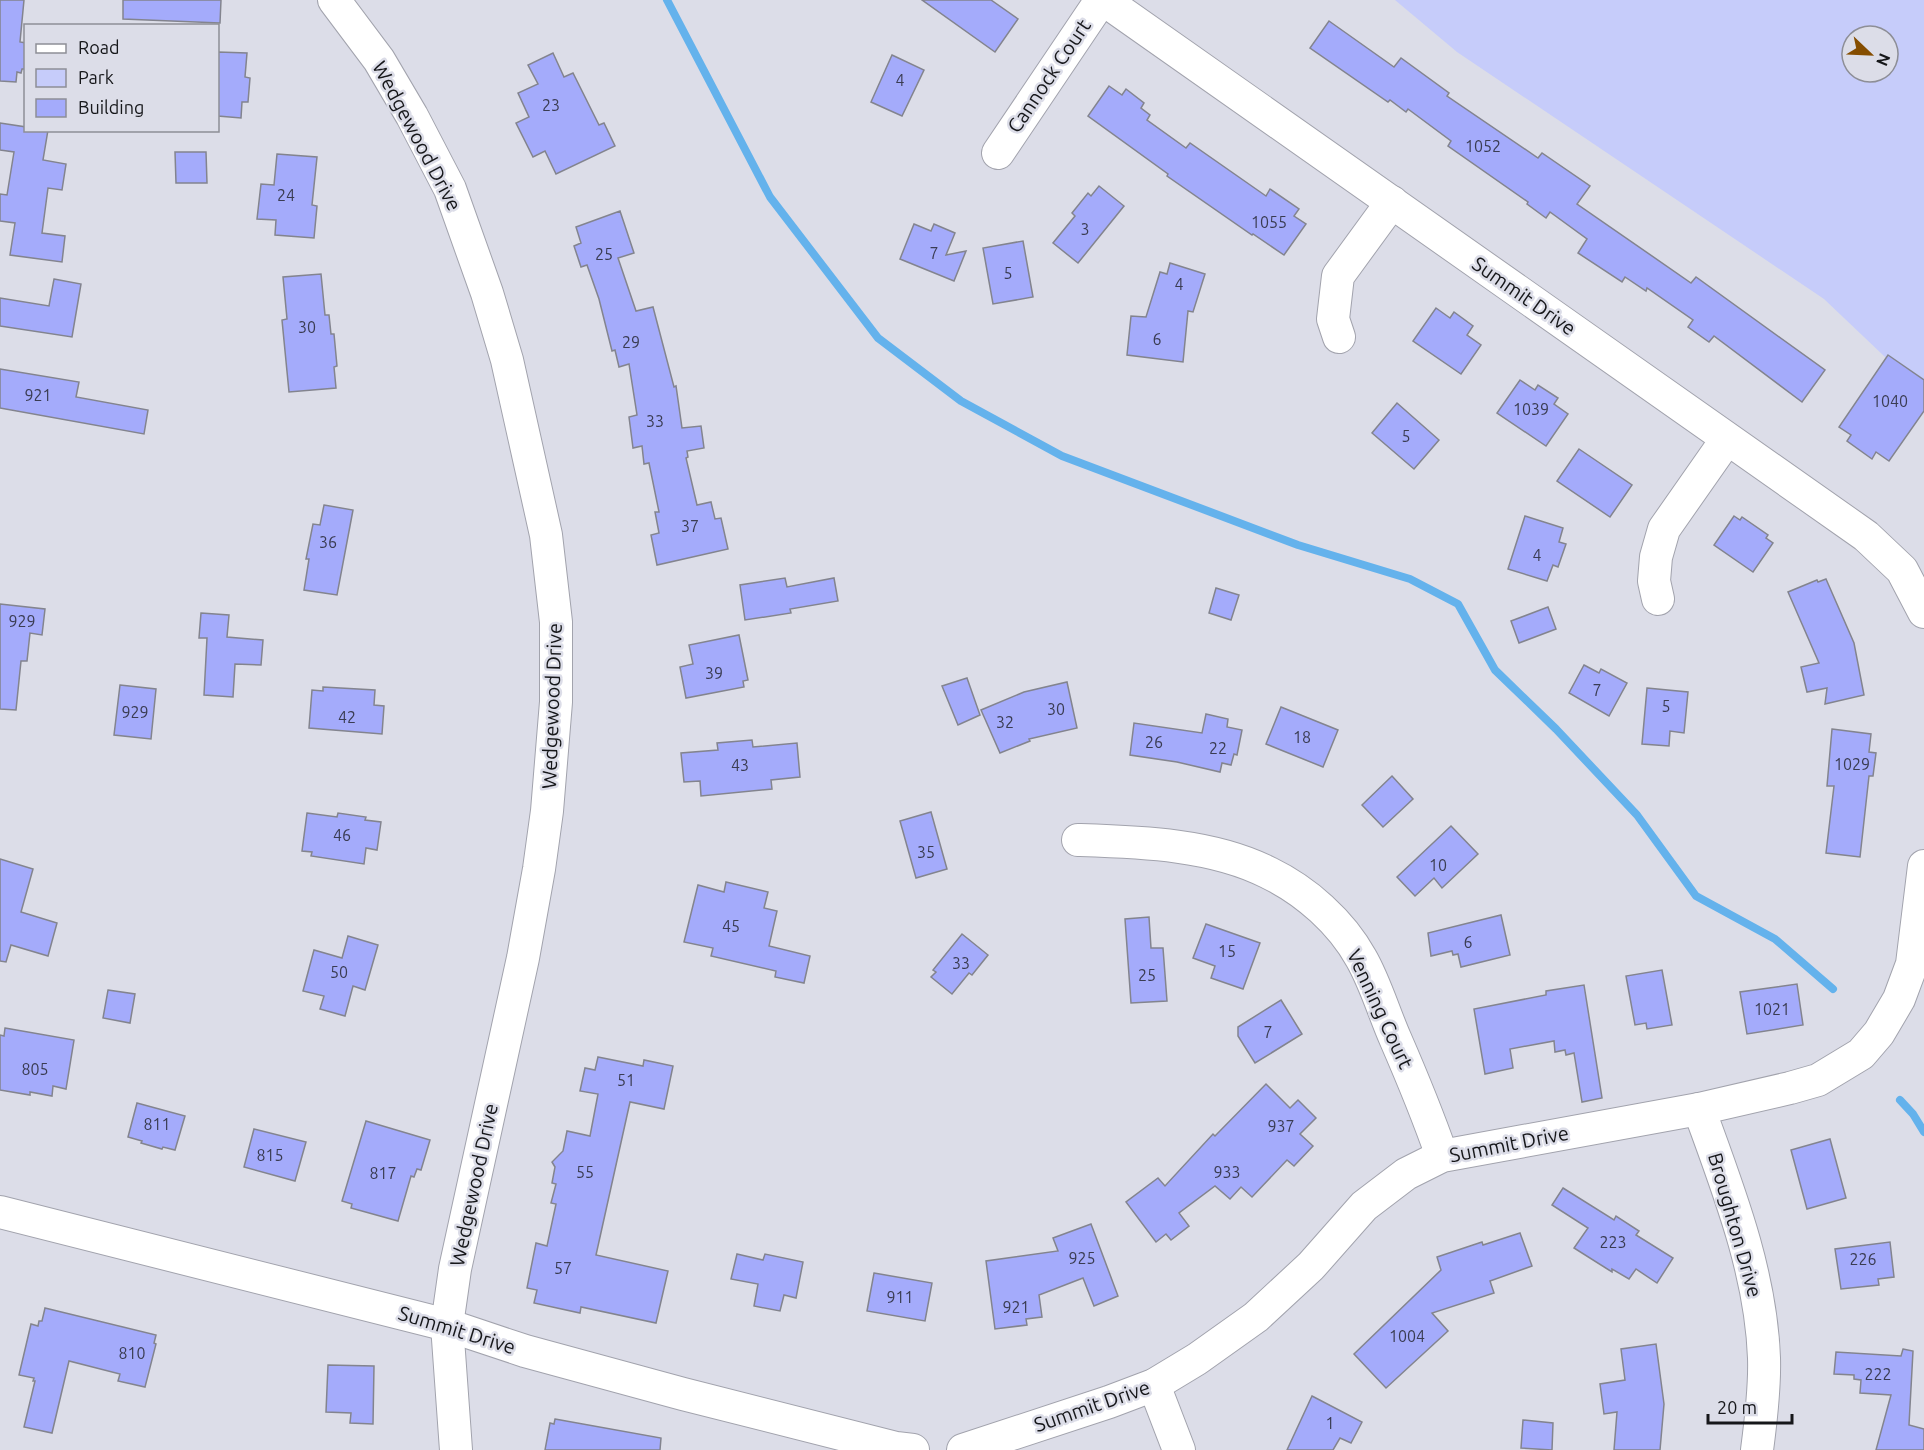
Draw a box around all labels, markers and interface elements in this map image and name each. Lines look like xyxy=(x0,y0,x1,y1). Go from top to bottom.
street label: Cannock Court xyxy=(1002,15,1095,137)
legend xyxy=(24,24,219,132)
north arrow xyxy=(1840,24,1900,84)
text: Road xyxy=(78,37,120,57)
text: N xyxy=(1873,51,1894,69)
street label: Wedgewood Drive xyxy=(368,57,467,214)
text: Park xyxy=(78,67,114,87)
house number: 4 xyxy=(895,71,905,89)
house number: 23 xyxy=(542,96,560,114)
text: Building xyxy=(78,97,144,117)
house number: 1052 xyxy=(1465,137,1501,155)
house number: 24 xyxy=(277,186,295,204)
house number: 1055 xyxy=(1251,213,1287,231)
house number: 3 xyxy=(1080,220,1090,238)
house number: 7 xyxy=(929,244,939,262)
house number: 25 xyxy=(595,245,613,263)
street label: Summit Drive xyxy=(1468,251,1580,340)
house number: 5 xyxy=(1003,264,1013,282)
house number: 4 xyxy=(1174,275,1184,293)
house number: 30 xyxy=(298,318,316,336)
house number: 6 xyxy=(1152,330,1162,348)
house number: 29 xyxy=(622,333,640,351)
house number: 921 xyxy=(24,386,52,404)
house number: 1040 xyxy=(1872,392,1908,410)
house number: 1039 xyxy=(1513,400,1549,418)
house number: 33 xyxy=(646,412,664,430)
house number: 5 xyxy=(1401,427,1411,445)
house number: 37 xyxy=(681,517,699,535)
house number: 36 xyxy=(319,533,337,551)
house number: 4 xyxy=(1532,546,1542,564)
house number: 929 xyxy=(8,612,36,630)
street label: Wedgewood Drive xyxy=(537,623,566,789)
house number: 39 xyxy=(705,664,723,682)
house number: 7 xyxy=(1592,681,1602,699)
house number: 5 xyxy=(1661,697,1671,715)
house number: 30 xyxy=(1047,700,1065,718)
house number: 929 xyxy=(121,703,149,721)
house number: 42 xyxy=(338,708,356,726)
house number: 32 xyxy=(996,713,1014,731)
house number: 18 xyxy=(1293,728,1311,746)
house number: 26 xyxy=(1145,733,1163,751)
house number: 22 xyxy=(1209,739,1227,757)
house number: 1029 xyxy=(1834,755,1870,773)
house number: 43 xyxy=(731,756,749,774)
house number: 46 xyxy=(333,826,351,844)
house number: 35 xyxy=(917,843,935,861)
house number: 10 xyxy=(1429,856,1447,874)
house number: 45 xyxy=(722,917,740,935)
house number: 6 xyxy=(1463,933,1473,951)
house number: 15 xyxy=(1218,942,1236,960)
street label: Venning Court xyxy=(1343,945,1418,1072)
house number: 33 xyxy=(952,954,970,972)
house number: 50 xyxy=(330,963,348,981)
house number: 25 xyxy=(1138,966,1156,984)
house number: 1021 xyxy=(1754,1000,1790,1018)
house number: 7 xyxy=(1263,1023,1273,1041)
house number: 805 xyxy=(21,1060,49,1078)
house number: 51 xyxy=(617,1071,635,1089)
street label: Wedgewood Drive xyxy=(445,1101,502,1268)
house number: 811 xyxy=(143,1115,171,1133)
house number: 937 xyxy=(1267,1117,1295,1135)
street label: Summit Drive xyxy=(1447,1121,1570,1166)
house number: 815 xyxy=(256,1146,284,1164)
street label: Broughton Drive xyxy=(1704,1150,1767,1300)
house number: 55 xyxy=(576,1163,594,1181)
house number: 933 xyxy=(1213,1163,1241,1181)
house number: 817 xyxy=(369,1164,397,1182)
house number: 223 xyxy=(1599,1233,1627,1251)
house number: 925 xyxy=(1068,1249,1096,1267)
house number: 226 xyxy=(1849,1250,1877,1268)
house number: 57 xyxy=(554,1259,572,1277)
house number: 911 xyxy=(886,1288,914,1306)
house number: 921 xyxy=(1002,1298,1030,1316)
street label: Summit Drive xyxy=(396,1301,518,1358)
house number: 1004 xyxy=(1389,1327,1425,1345)
house number: 810 xyxy=(118,1344,146,1362)
house number: 222 xyxy=(1864,1365,1892,1383)
street label: Summit Drive xyxy=(1031,1375,1153,1436)
scale bar xyxy=(1708,1387,1792,1425)
text: 20 m xyxy=(1717,1397,1757,1417)
house number: 1 xyxy=(1325,1414,1335,1432)

